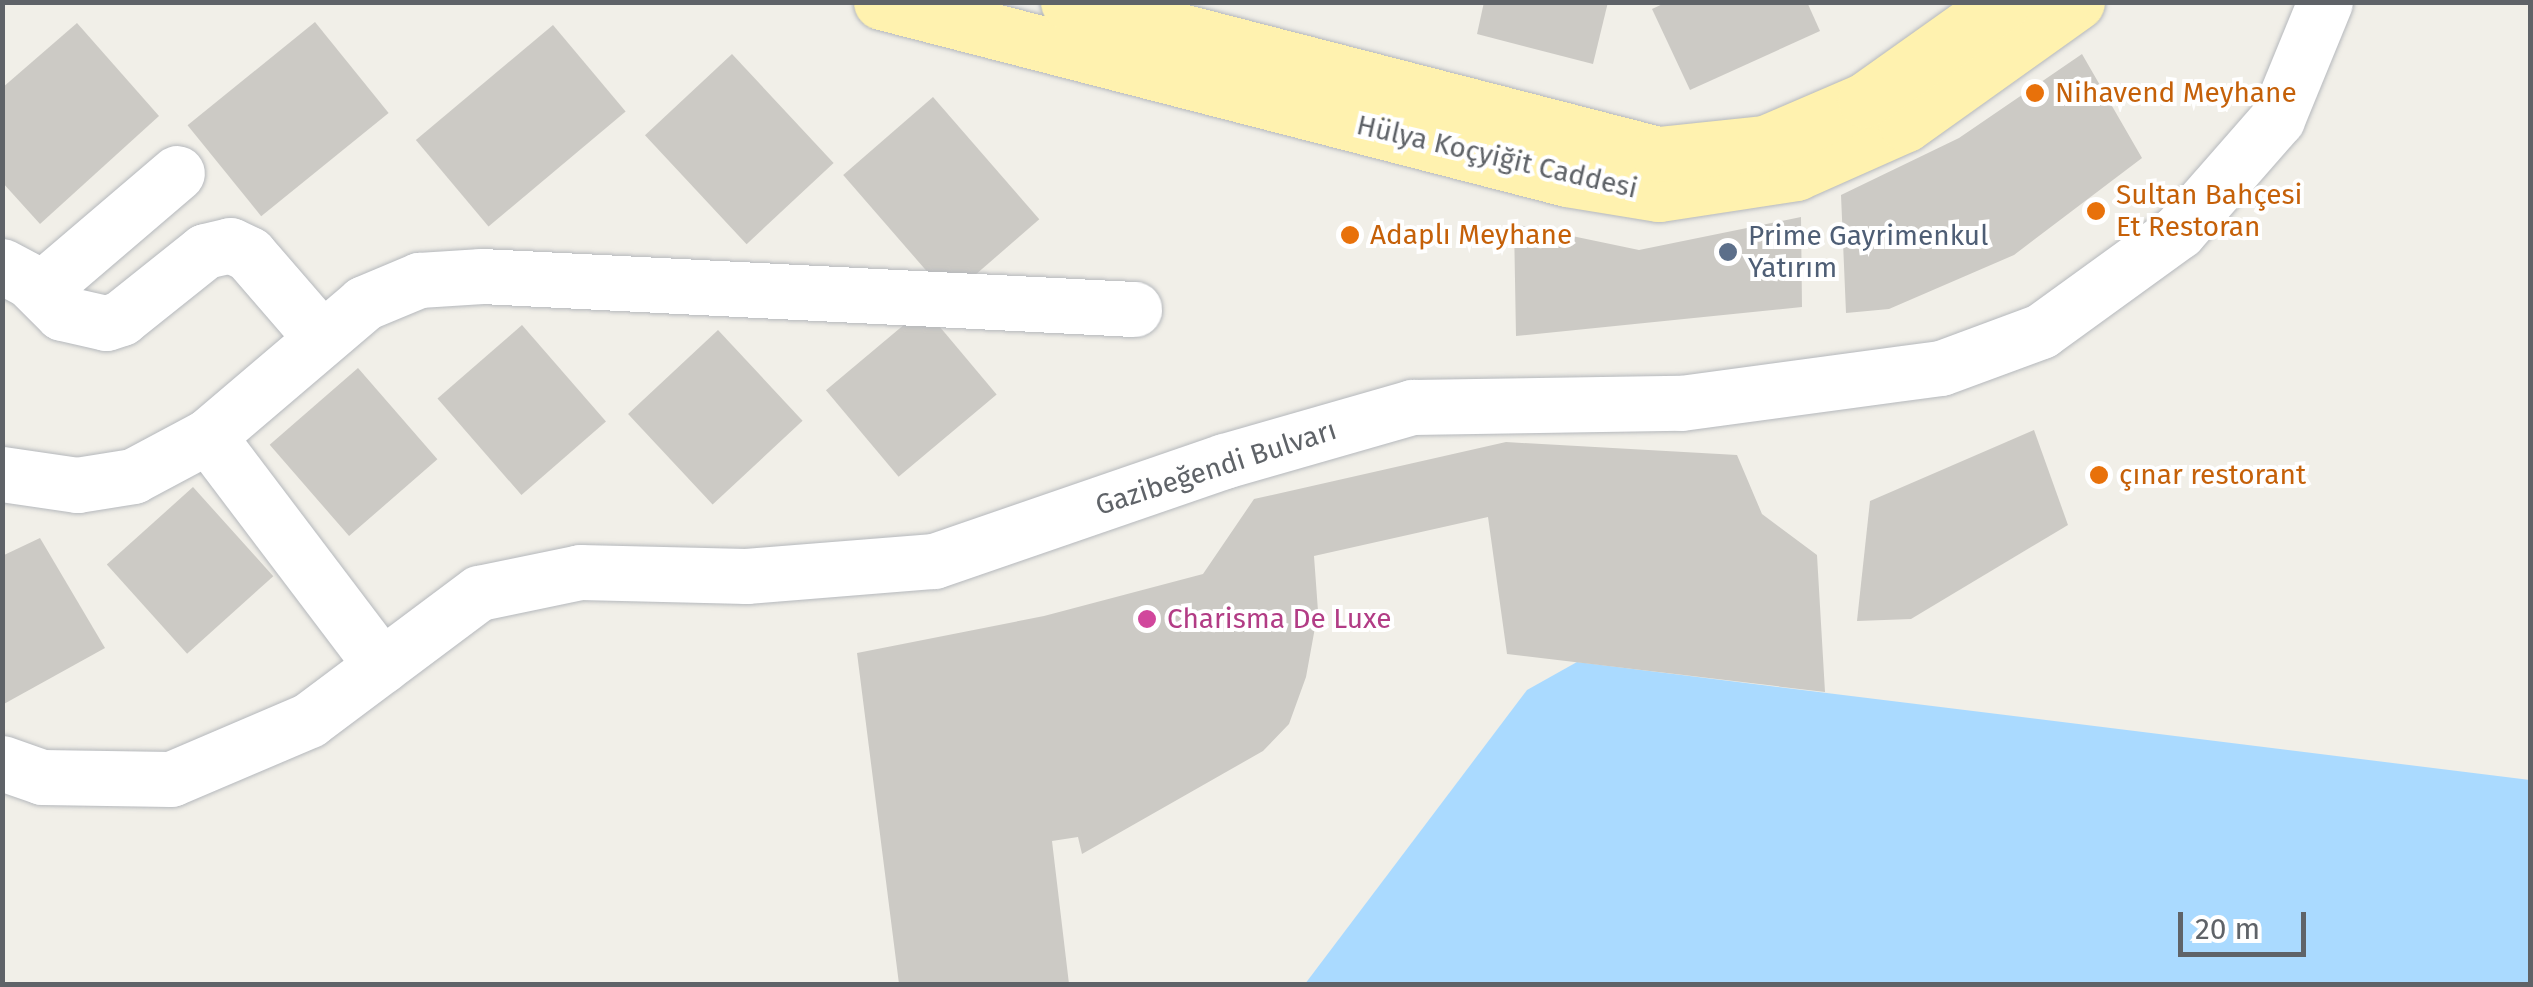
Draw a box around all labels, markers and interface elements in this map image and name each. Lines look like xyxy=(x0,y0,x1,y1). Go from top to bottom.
place label: Nihavend Meyhane xyxy=(2055,76,2297,110)
marker: Nihavend Meyhane xyxy=(2024,82,2046,104)
street label: Hülya Koçyiğit Caddesi xyxy=(1353,108,1641,206)
place label: Sultan Bahçesi Et Restoran xyxy=(2116,178,2302,244)
marker: Sultan Bahçesi Et Restoran xyxy=(2085,200,2107,222)
place label: Adaplı Meyhane xyxy=(1370,218,1572,252)
place label: Prime Gayrimenkul Yatırım xyxy=(1748,219,1988,285)
marker: Adaplı Meyhane xyxy=(1339,224,1361,246)
marker: Prime Gayrimenkul Yatırım xyxy=(1717,241,1739,263)
street label: Gazibeğendi Bulvarı xyxy=(1091,413,1341,523)
place label: çınar restorant xyxy=(2119,458,2306,492)
marker: çınar restorant xyxy=(2088,464,2110,486)
place label: Charisma De Luxe xyxy=(1167,602,1392,636)
marker: Charisma De Luxe xyxy=(1136,608,1158,630)
scale bar xyxy=(2183,892,2310,954)
text: 20 m xyxy=(2195,911,2260,947)

